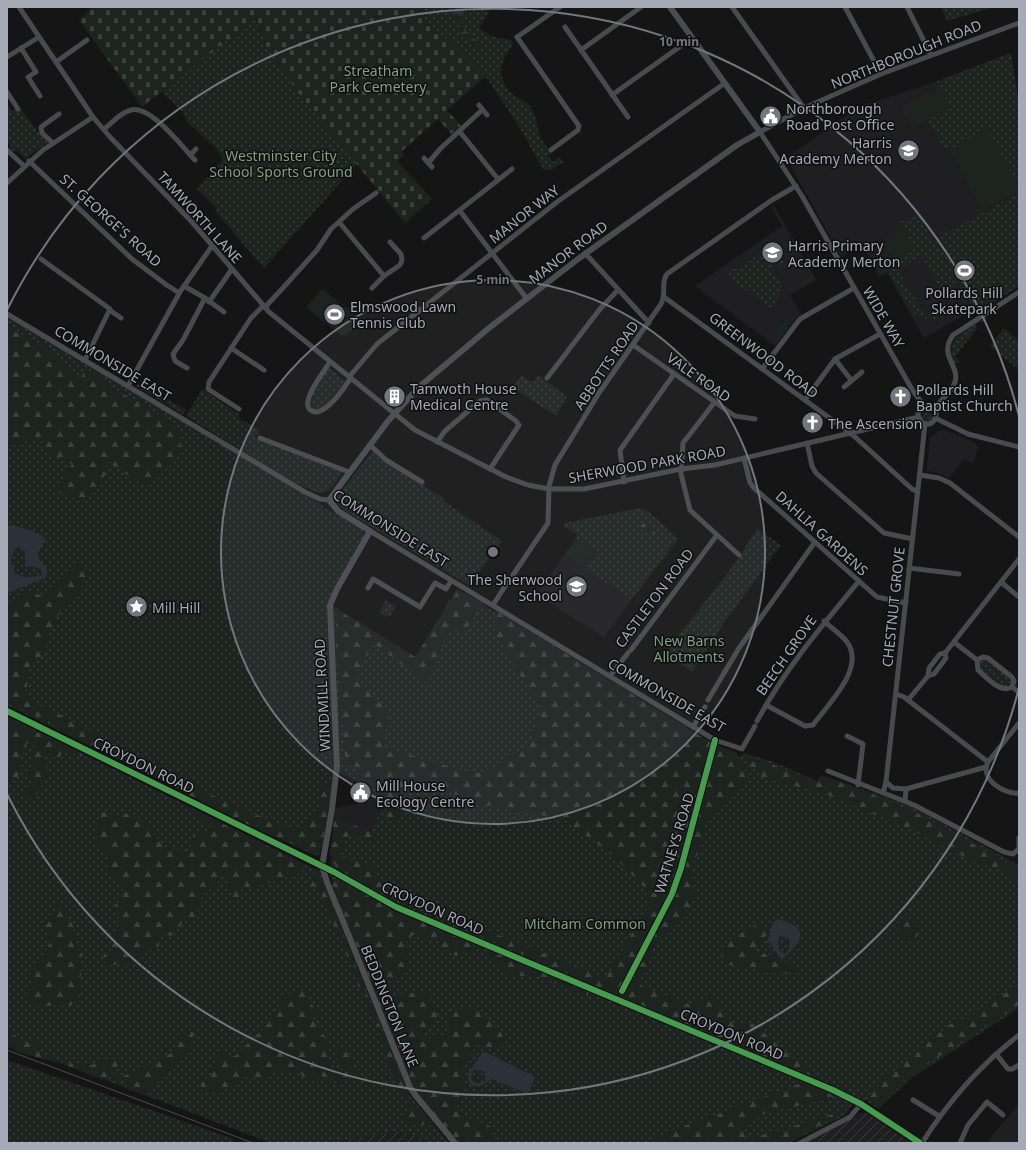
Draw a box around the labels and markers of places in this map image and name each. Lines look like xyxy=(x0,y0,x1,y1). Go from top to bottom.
place label: Northborough Road Post Office xyxy=(786,99,895,134)
public building icon: Northborough Road Post Office xyxy=(758,103,784,129)
place label: Harris Academy Merton xyxy=(780,133,892,168)
school or university icon: Harris Academy Merton xyxy=(895,137,921,163)
place label: Harris Primary Academy Merton xyxy=(788,236,900,271)
school or university icon: Harris Primary Academy Merton xyxy=(759,240,785,266)
sports icon: Pollards Hill Skatepark xyxy=(951,257,977,283)
place label: Pollards Hill Skatepark xyxy=(925,283,1003,318)
place label: Elmswood Lawn Tennis Club xyxy=(350,297,456,332)
sports icon: Elmswood Lawn Tennis Club xyxy=(322,301,348,327)
place label: Tamwoth House Medical Centre xyxy=(410,379,517,414)
place label: Pollards Hill Baptist Church xyxy=(916,380,1013,415)
building icon: Tamwoth House Medical Centre xyxy=(381,383,407,409)
church icon: Pollards Hill Baptist Church xyxy=(887,384,913,410)
church icon: The Ascension xyxy=(799,410,825,436)
place label: The Ascension xyxy=(828,414,922,433)
centre of rings xyxy=(486,545,500,559)
place label: The Sherwood School xyxy=(467,570,562,605)
school or university icon: The Sherwood School xyxy=(564,574,590,600)
place icon: Mill Hill xyxy=(124,594,150,620)
place label: Mill Hill xyxy=(152,598,200,617)
place label: Mill House Ecology Centre xyxy=(376,776,474,811)
public building icon: Mill House Ecology Centre xyxy=(347,780,373,806)

